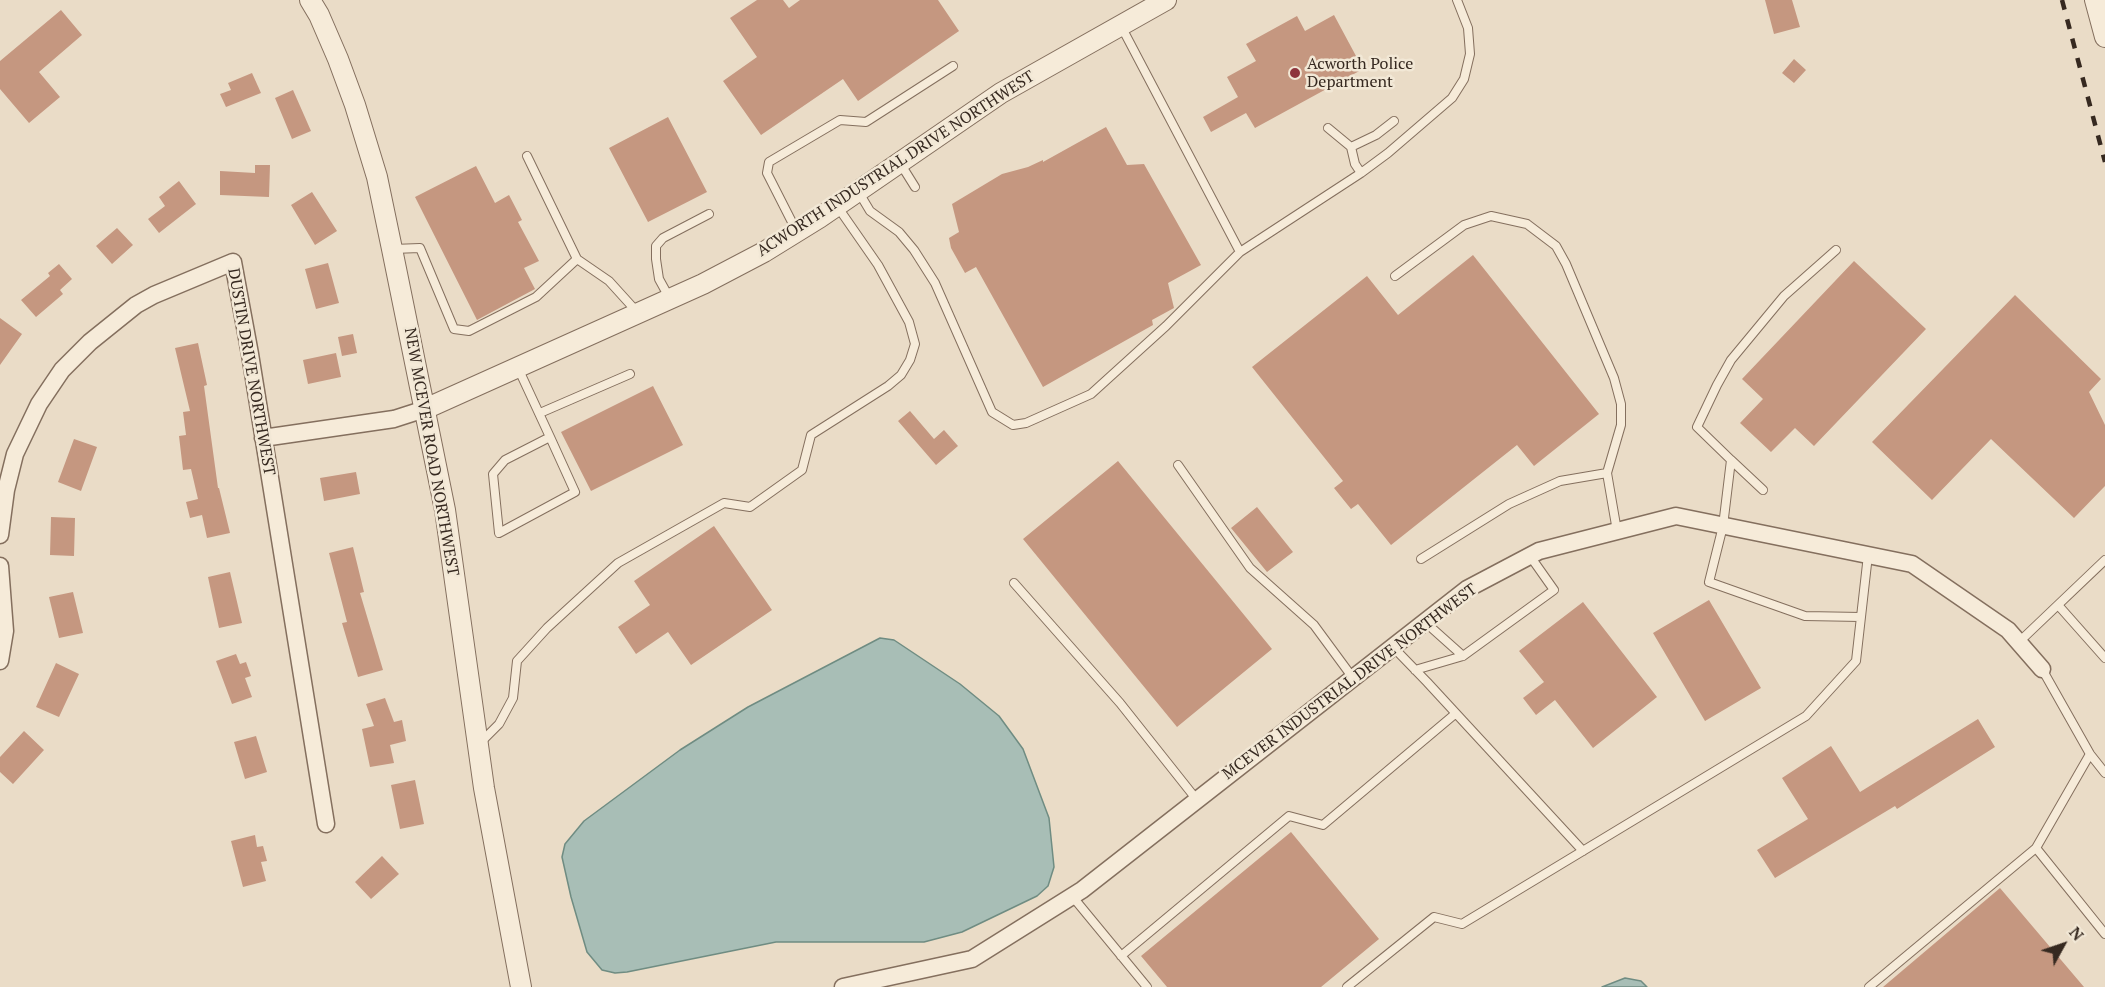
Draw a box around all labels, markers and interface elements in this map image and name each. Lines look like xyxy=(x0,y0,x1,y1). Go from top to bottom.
place label: Acworth Police Department xyxy=(1307,54,1413,92)
marker: Acworth Police Department xyxy=(1288,66,1302,80)
street label: ACWORTH INDUSTRIAL DRIVE NORTHWEST xyxy=(754,67,1038,261)
street label: DUSTIN DRIVE NORTHWEST xyxy=(223,267,279,477)
street label: NEW MCEVER ROAD NORTHWEST xyxy=(400,326,462,578)
street label: MCEVER INDUSTRIAL DRIVE NORTHWEST xyxy=(1219,580,1481,784)
north arrow xyxy=(2033,915,2093,975)
text: N xyxy=(2064,922,2089,945)

